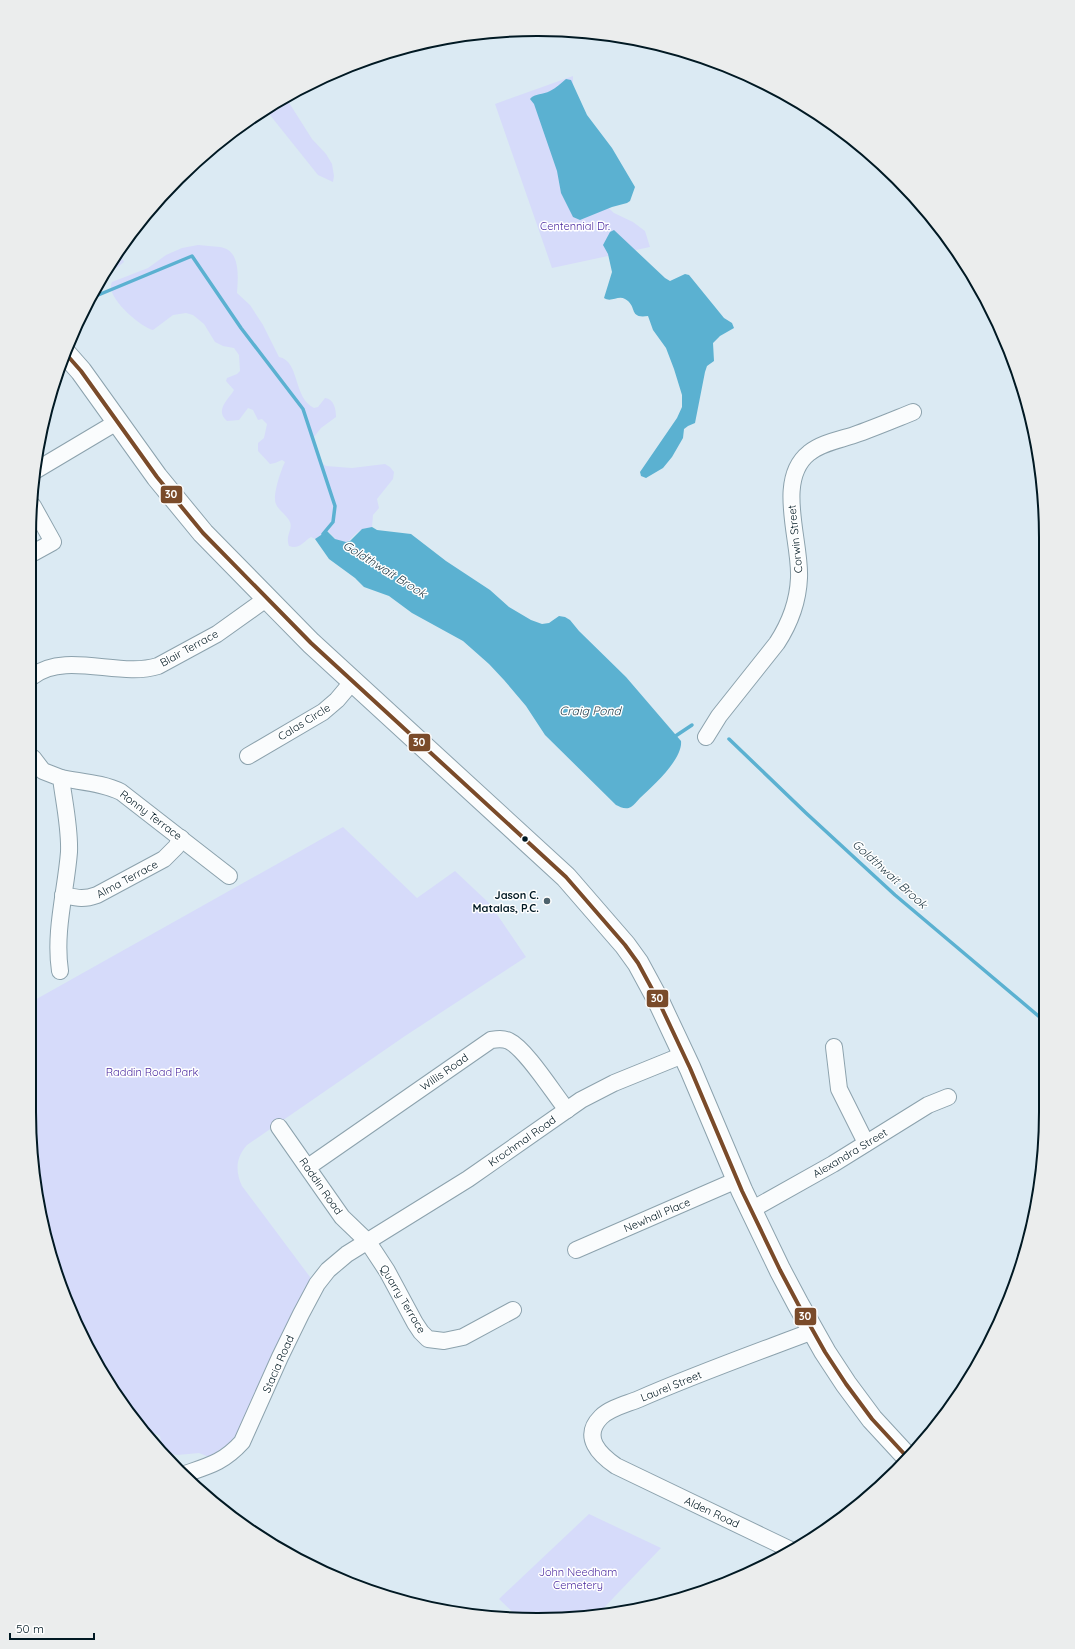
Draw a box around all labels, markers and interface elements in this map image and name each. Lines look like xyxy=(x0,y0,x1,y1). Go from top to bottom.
park label: Centennial Dr. xyxy=(540,219,610,233)
line badge: 30 xyxy=(160,485,183,504)
text: 30 xyxy=(165,487,178,501)
street label: Corwin Street xyxy=(784,504,806,574)
water label: Goldthwait Brook xyxy=(340,537,431,602)
street label: Blair Terrace xyxy=(157,626,221,670)
street label: Calas Circle xyxy=(275,700,333,744)
water label: Craig Pond xyxy=(559,703,622,718)
line badge: 30 xyxy=(408,733,431,752)
text: 30 xyxy=(413,735,426,749)
street label: Ronny Terrace xyxy=(117,787,185,843)
unlabelled marker xyxy=(520,834,530,844)
water label: Goldthwait Brook xyxy=(849,836,932,913)
street label: Alma Terrace xyxy=(94,857,160,901)
place label: Jason C. Matalas, P.C. xyxy=(472,888,539,915)
marker: Jason C. Matalas, P.C. xyxy=(542,896,552,906)
line badge: 30 xyxy=(646,989,669,1008)
text: 30 xyxy=(651,991,664,1005)
street label: Willis Road xyxy=(417,1050,471,1094)
park label: Raddin Road Park xyxy=(106,1065,198,1079)
street label: Krochmal Road xyxy=(485,1112,559,1170)
street label: Alexandra Street xyxy=(810,1125,890,1181)
street label: Raddin Road xyxy=(296,1155,346,1217)
street label: Newhall Place xyxy=(622,1195,692,1235)
street label: Quarry Terrace xyxy=(377,1262,429,1336)
line badge: 30 xyxy=(794,1307,817,1326)
text: 30 xyxy=(799,1309,812,1323)
street label: Stacia Road xyxy=(259,1333,297,1395)
street label: Laurel Street xyxy=(638,1367,704,1405)
street label: Alden Road xyxy=(682,1493,742,1531)
park label: John Needham Cemetery xyxy=(539,1565,617,1592)
scale bar xyxy=(10,1615,94,1641)
text: 50 m xyxy=(16,1621,44,1636)

